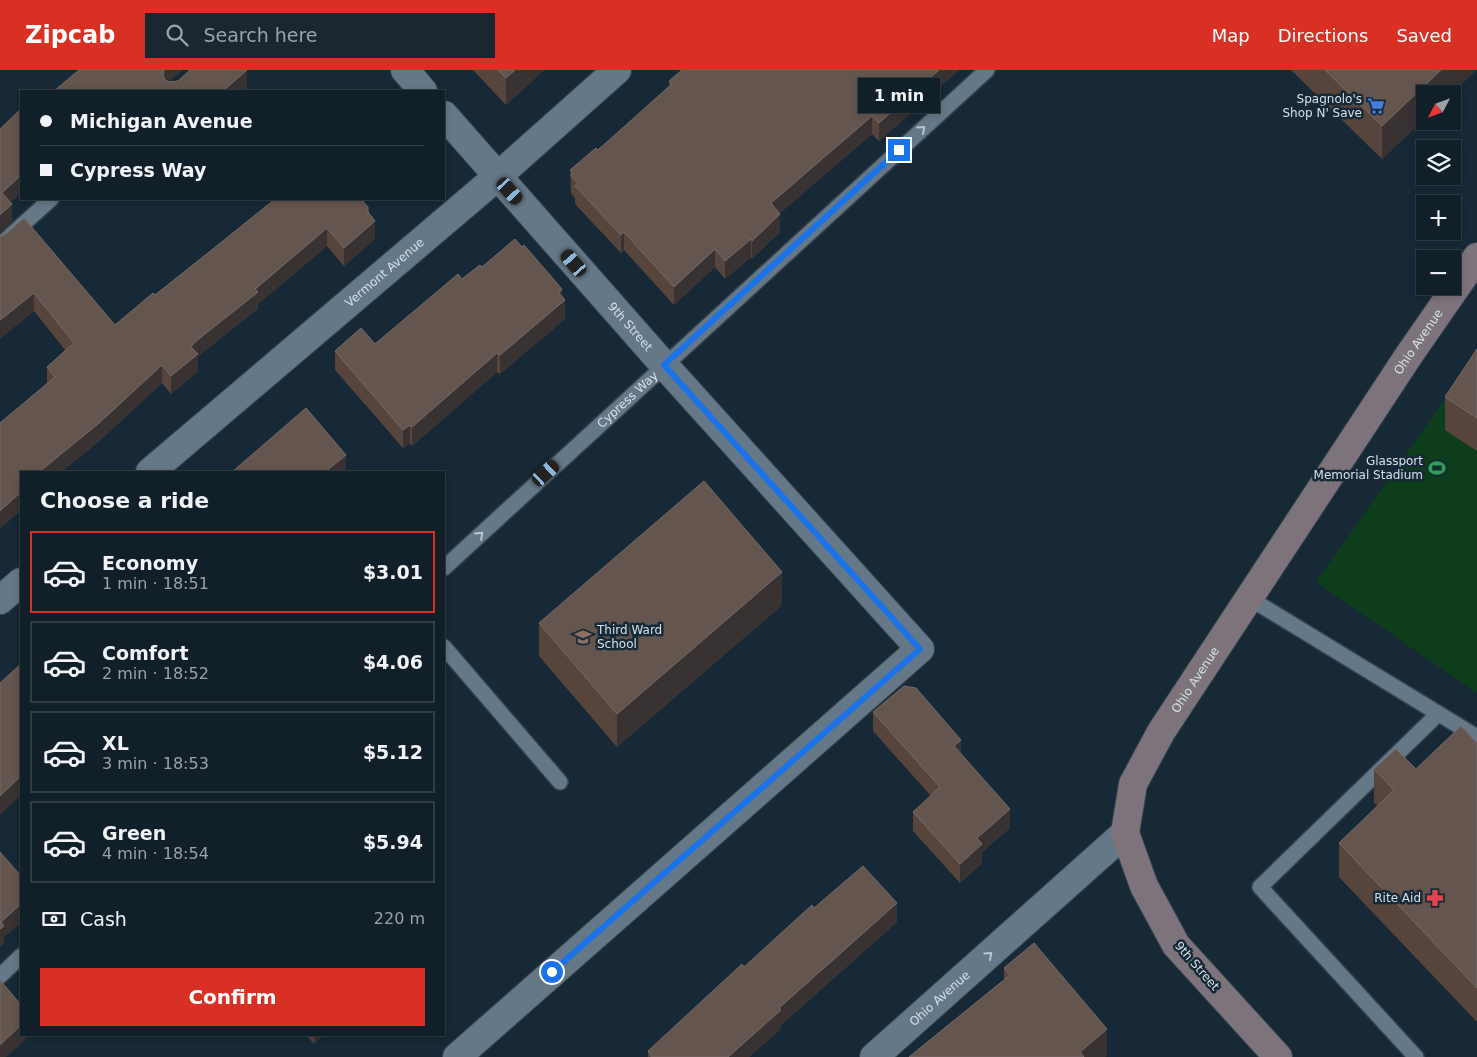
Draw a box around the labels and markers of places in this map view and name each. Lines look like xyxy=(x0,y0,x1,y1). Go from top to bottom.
place label: Spagnolo's Shop N' Save xyxy=(1282,92,1362,120)
supermarket icon: Spagnolo's Shop N' Save xyxy=(1366,96,1386,116)
place label: Glassport Memorial Stadium xyxy=(1314,454,1423,482)
sports icon: Glassport Memorial Stadium xyxy=(1427,458,1447,478)
place label: Third Ward School xyxy=(596,623,662,651)
school or university icon: Third Ward School xyxy=(573,627,593,647)
pharmacy icon: Rite Aid xyxy=(1425,888,1445,908)
place label: Rite Aid xyxy=(1374,891,1421,905)

